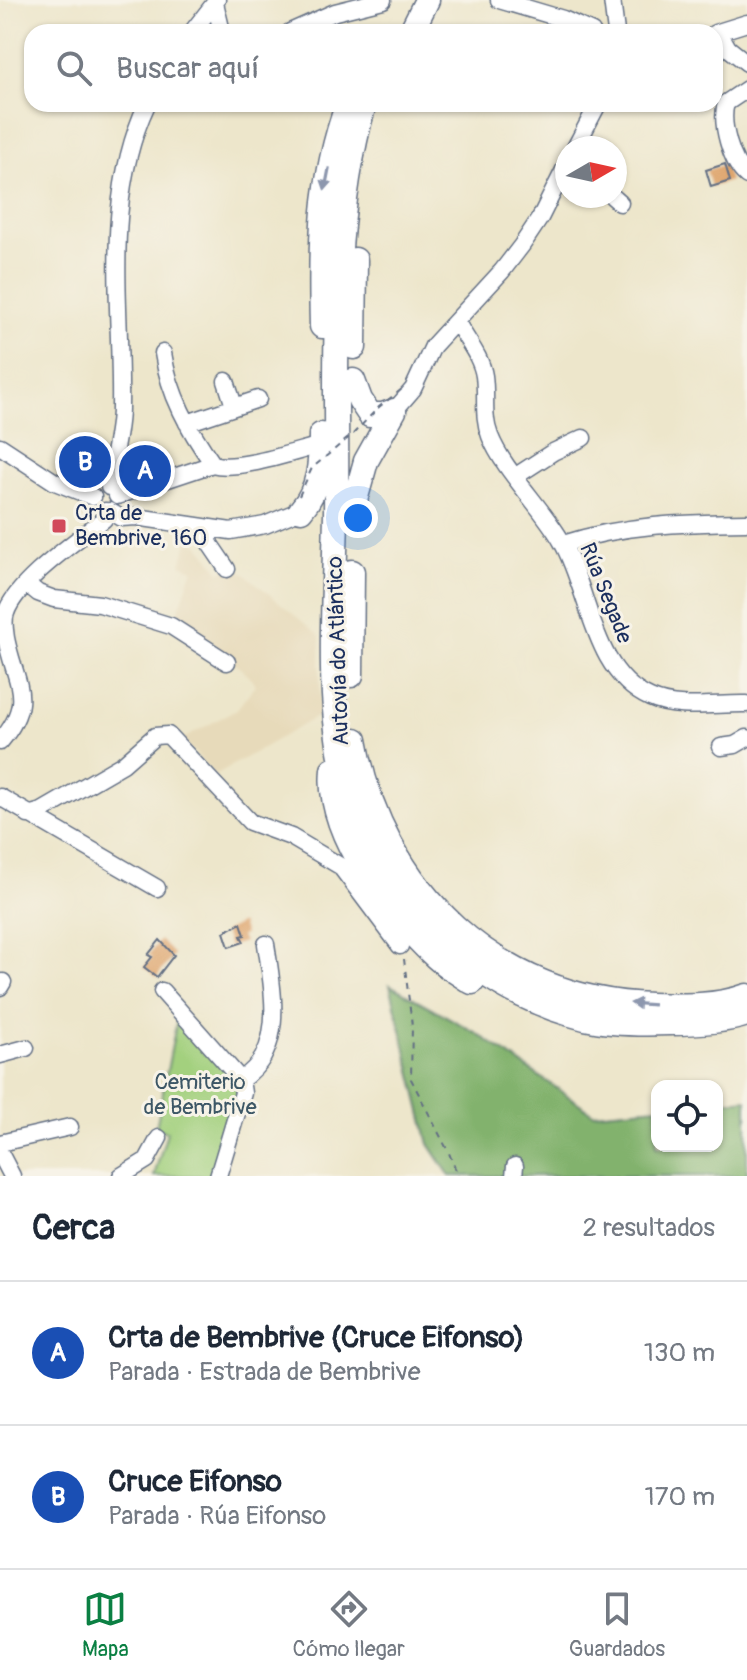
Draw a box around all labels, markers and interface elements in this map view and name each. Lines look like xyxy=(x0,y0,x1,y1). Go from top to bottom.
search box xyxy=(24,24,723,112)
icon: search xyxy=(52,46,96,90)
text: Buscar aquí xyxy=(116,50,259,87)
north arrow xyxy=(555,136,627,208)
one-way arrow xyxy=(320,167,332,192)
pin: B xyxy=(59,432,111,492)
pin: A xyxy=(119,441,171,501)
your location xyxy=(338,498,378,538)
place label: Crta de Bembrive, 160 xyxy=(75,499,207,552)
marker: Crta de Bembrive, 160 xyxy=(50,517,68,535)
street label: Rúa Segade xyxy=(573,539,639,648)
street label: Autovía do Atlántico xyxy=(321,555,355,746)
one-way arrow xyxy=(629,997,654,1010)
park label: Cemiterio de Bembrive xyxy=(143,1068,257,1121)
map controls xyxy=(651,1080,723,1152)
button: locate xyxy=(651,1080,723,1152)
text: Cerca xyxy=(32,1207,115,1250)
text: 2 resultados xyxy=(583,1212,715,1244)
text: Crta de Bembrive (Cruce Eifonso) xyxy=(108,1319,525,1356)
text: A xyxy=(50,1337,66,1369)
text: 130 m xyxy=(644,1337,715,1369)
text: Parada · Estrada de Bembrive xyxy=(108,1356,421,1388)
text: Cruce Eifonso xyxy=(108,1463,282,1500)
text: B xyxy=(51,1481,65,1513)
text: 170 m xyxy=(645,1481,715,1513)
text: Parada · Rúa Eifonso xyxy=(108,1500,326,1532)
tab: Mapa xyxy=(82,1587,129,1663)
tab: Cómo llegar xyxy=(293,1587,405,1663)
tab: Guardados xyxy=(569,1587,665,1663)

